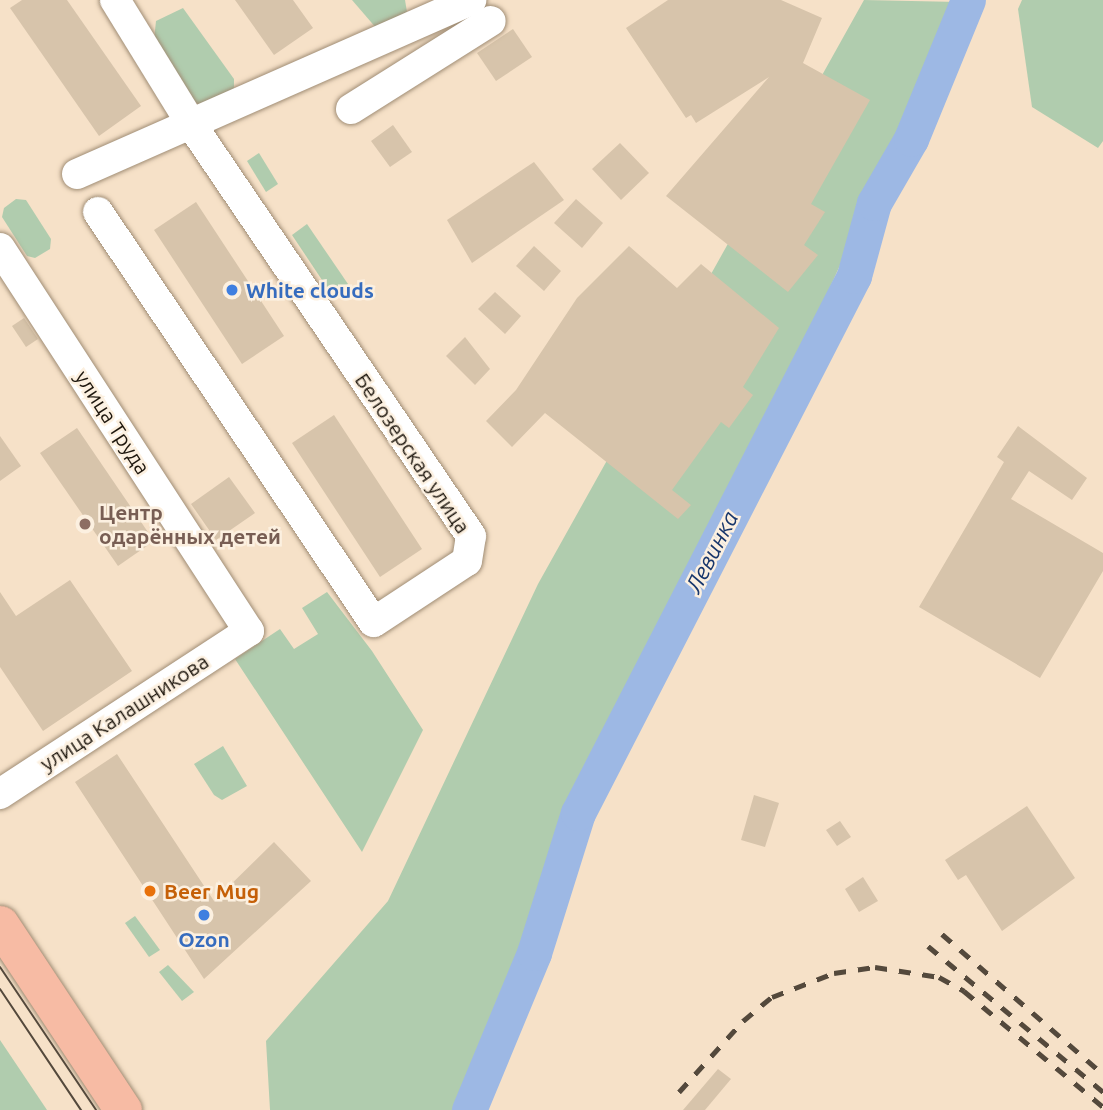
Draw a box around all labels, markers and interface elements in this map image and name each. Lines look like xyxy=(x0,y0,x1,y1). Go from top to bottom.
place label: White clouds xyxy=(246,277,374,303)
marker: White clouds xyxy=(224,282,240,298)
street label: улица Труда xyxy=(70,365,156,479)
street label: Белозерская улица xyxy=(350,368,476,538)
place label: Центр одарённых детей xyxy=(99,499,281,549)
water label: Левинка xyxy=(680,507,744,597)
marker: Центр одарённых детей xyxy=(77,516,93,532)
street label: улица Калашникова xyxy=(35,648,213,776)
place label: Beer Mug xyxy=(164,878,259,904)
marker: Beer Mug xyxy=(142,883,158,899)
marker: Ozon xyxy=(196,907,212,923)
place label: Ozon xyxy=(178,926,230,952)

